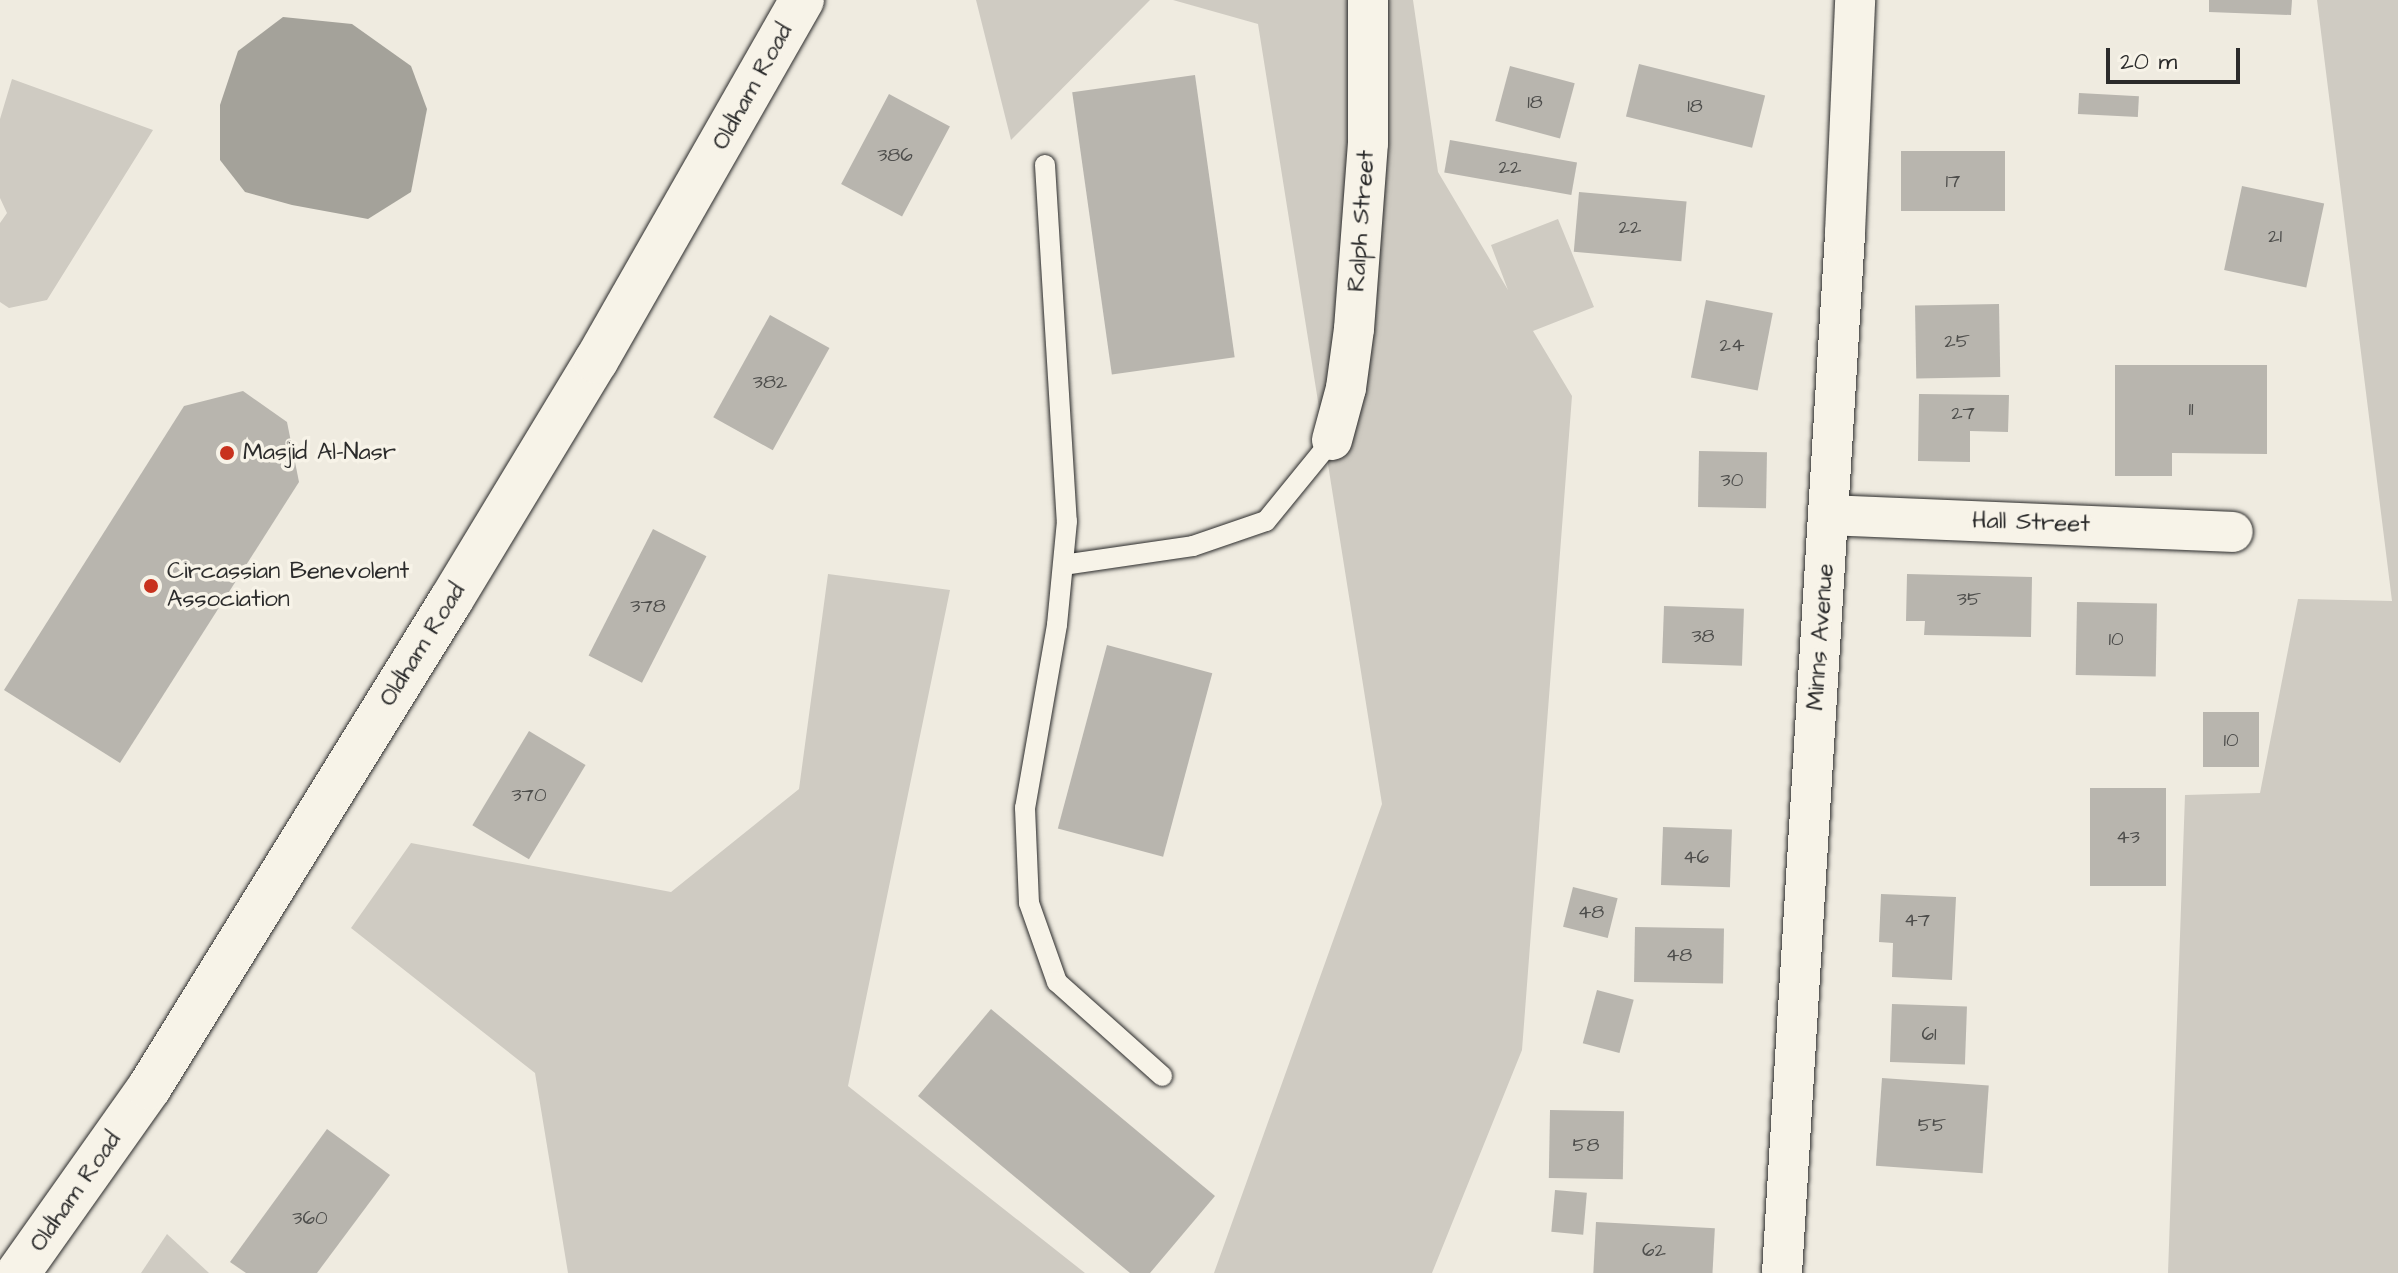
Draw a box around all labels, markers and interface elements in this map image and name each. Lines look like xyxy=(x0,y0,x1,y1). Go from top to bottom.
street label: Oldham Road xyxy=(707,19,799,155)
scale bar xyxy=(2110,32,2244,82)
text: 20 m xyxy=(2120,45,2177,79)
house number: 18 xyxy=(1527,90,1543,114)
house number: 18 xyxy=(1687,94,1703,118)
house number: 386 xyxy=(877,143,913,167)
street label: Ralph Street xyxy=(1343,149,1381,293)
house number: 22 xyxy=(1499,155,1521,179)
house number: 17 xyxy=(1946,169,1960,193)
house number: 22 xyxy=(1619,215,1641,239)
house number: 21 xyxy=(2268,224,2282,248)
house number: 25 xyxy=(1944,329,1970,353)
house number: 24 xyxy=(1719,333,1745,357)
house number: 382 xyxy=(753,370,787,394)
house number: 11 xyxy=(2188,397,2194,421)
house number: 27 xyxy=(1951,401,1975,425)
place label: Masjid Al-Nasr xyxy=(243,439,396,467)
marker: Masjid Al-Nasr xyxy=(218,444,236,462)
house number: 30 xyxy=(1721,468,1743,492)
street label: Hall Street xyxy=(1972,507,2090,539)
place label: Circassian Benevolent Association xyxy=(167,558,409,614)
street label: Minns Avenue xyxy=(1802,563,1840,711)
marker: Circassian Benevolent Association xyxy=(142,577,160,595)
street label: Oldham Road xyxy=(374,578,472,712)
house number: 35 xyxy=(1957,587,1981,611)
house number: 378 xyxy=(630,594,666,618)
house number: 38 xyxy=(1691,624,1715,648)
house number: 10 xyxy=(2108,627,2124,651)
house number: 10 xyxy=(2223,728,2239,752)
house number: 370 xyxy=(511,783,547,807)
house number: 43 xyxy=(2116,825,2140,849)
house number: 46 xyxy=(1683,845,1709,869)
house number: 48 xyxy=(1578,900,1604,924)
house number: 47 xyxy=(1904,908,1930,932)
house number: 48 xyxy=(1666,943,1692,967)
house number: 61 xyxy=(1921,1022,1937,1046)
house number: 55 xyxy=(1918,1113,1946,1137)
street label: Oldham Road xyxy=(24,1127,128,1257)
house number: 58 xyxy=(1572,1133,1600,1157)
house number: 360 xyxy=(292,1206,328,1230)
house number: 62 xyxy=(1642,1238,1666,1262)

